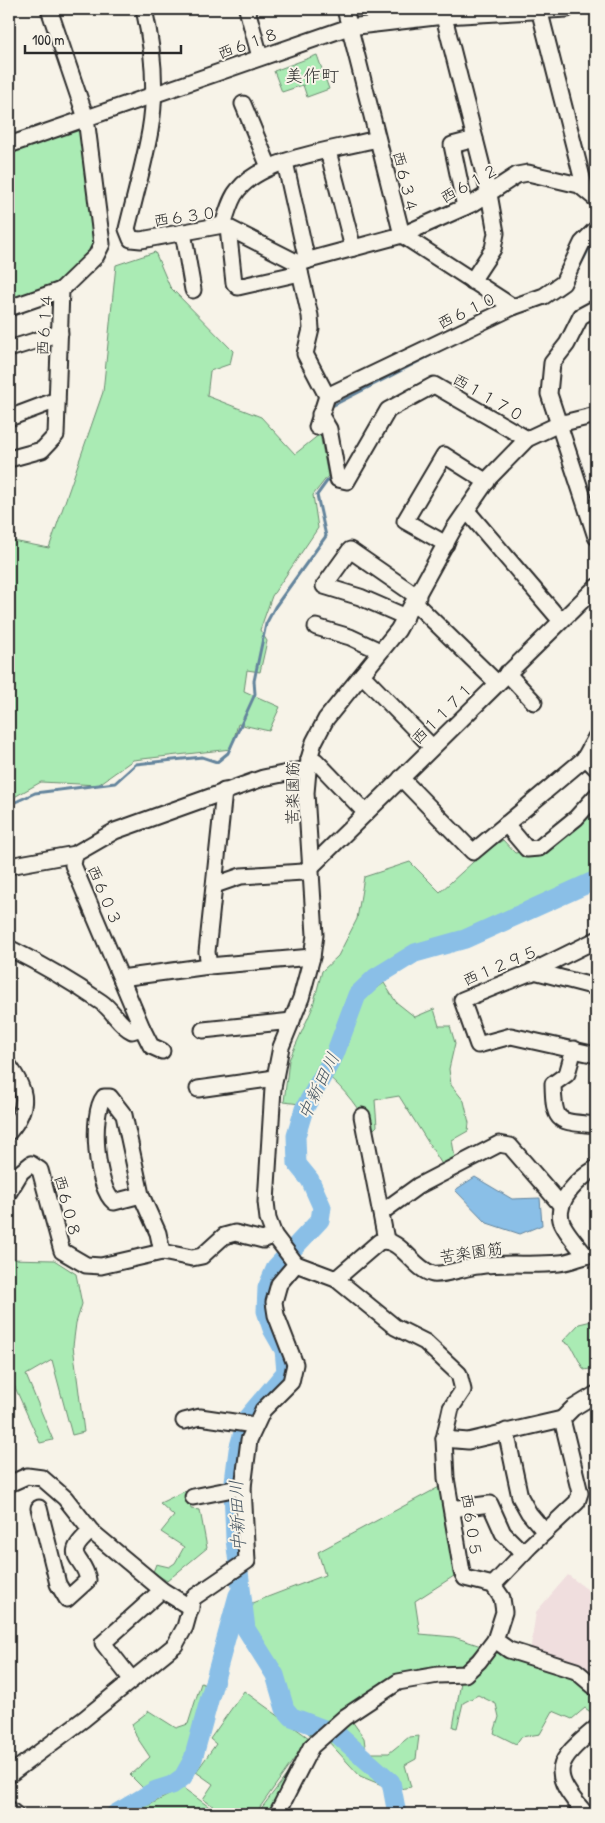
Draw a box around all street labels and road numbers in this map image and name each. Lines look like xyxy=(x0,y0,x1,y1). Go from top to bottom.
street label: 西６１８ xyxy=(214,22,282,64)
street label: 西６３４ xyxy=(388,148,424,216)
street label: 西６１２ xyxy=(436,158,502,208)
street label: 西６３０ xyxy=(152,201,218,231)
street label: 西６１０ xyxy=(433,286,501,334)
street label: 西６１４ xyxy=(31,291,57,357)
street label: 西１１７０ xyxy=(449,367,529,427)
street label: 西１１７１ xyxy=(406,677,478,749)
street label: 苦楽園筋 xyxy=(280,761,304,825)
street label: 西６０３ xyxy=(82,861,128,929)
street label: 西１２９５ xyxy=(459,939,541,991)
street label: 西６０８ xyxy=(49,1172,87,1240)
street label: 苦楽園筋 xyxy=(438,1237,504,1267)
street label: 西６０５ xyxy=(456,1492,488,1558)

